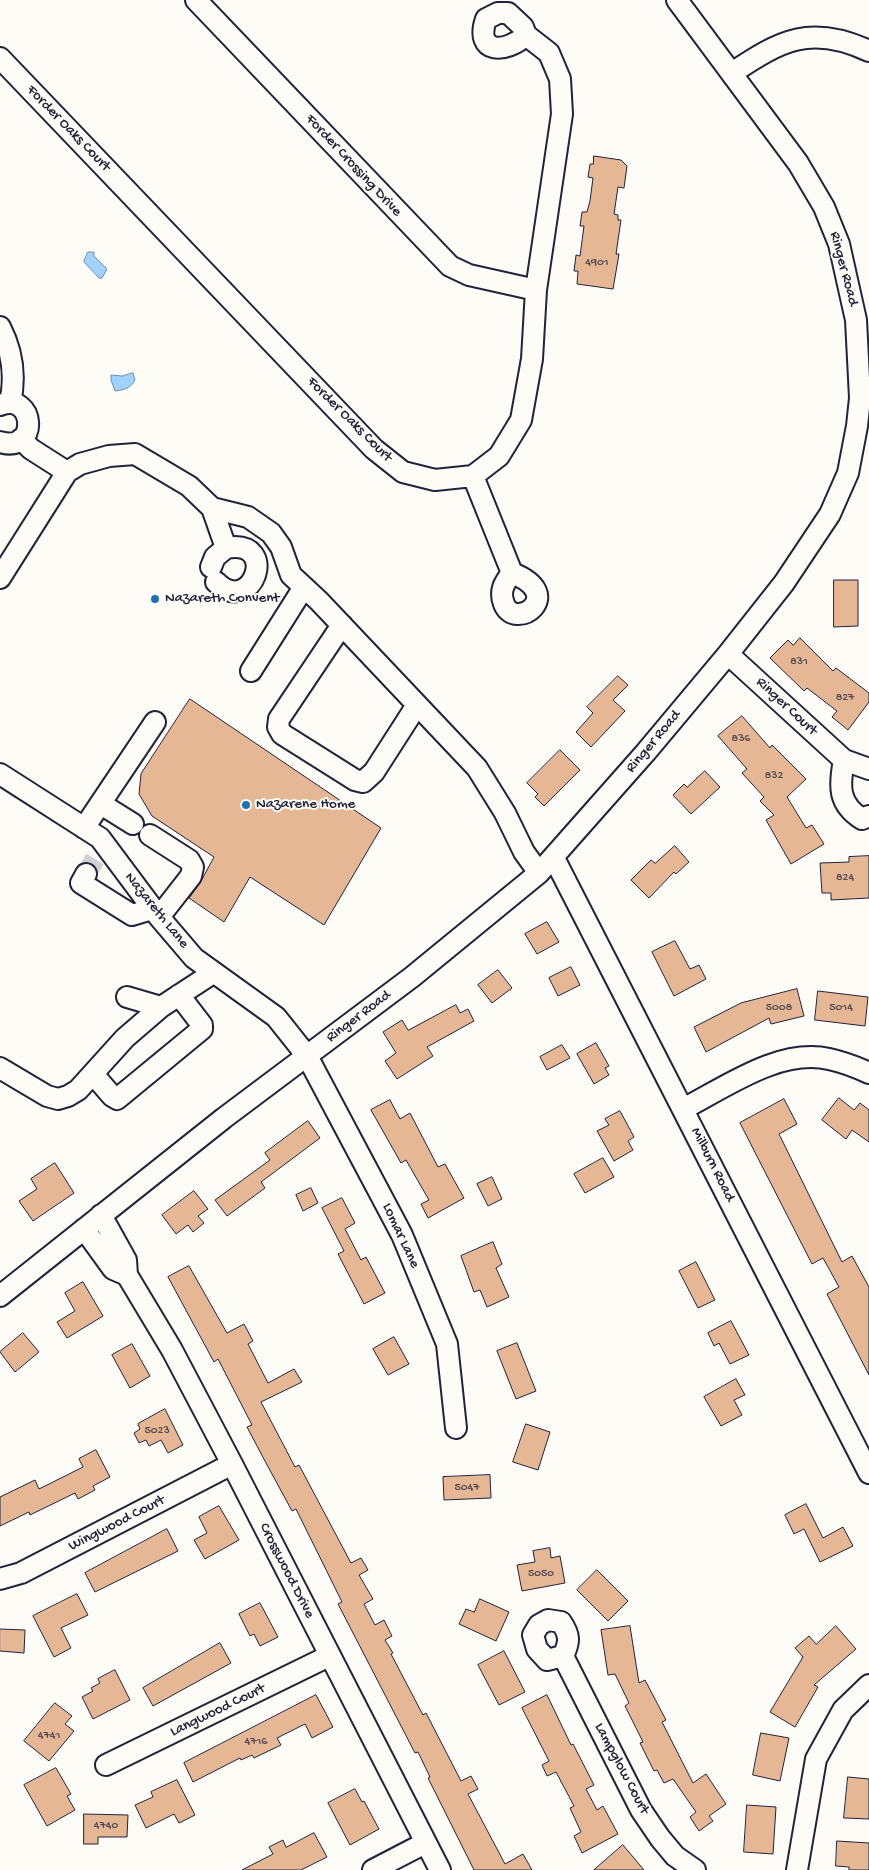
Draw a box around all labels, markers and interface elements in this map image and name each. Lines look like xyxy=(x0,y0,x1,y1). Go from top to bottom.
street label: Forder Oaks Court xyxy=(22,82,114,176)
street label: Forder Crossing Drive xyxy=(301,111,405,221)
street label: Ringer Road xyxy=(824,230,862,308)
house number: 4901 xyxy=(585,256,609,270)
street label: Forder Oaks Court xyxy=(302,373,396,467)
place label: Nazareth Convent xyxy=(165,590,279,608)
marker: Nazareth Convent xyxy=(149,593,161,605)
house number: 831 xyxy=(790,655,808,669)
street label: Ringer Court xyxy=(751,674,821,740)
house number: 827 xyxy=(836,691,854,705)
street label: Ringer Road xyxy=(623,707,685,777)
house number: 836 xyxy=(732,732,750,746)
house number: 832 xyxy=(765,769,783,783)
place label: Nazarene Home xyxy=(256,796,355,814)
marker: Nazarene Home xyxy=(240,799,252,811)
street label: Nazareth Lane xyxy=(120,869,192,953)
house number: 824 xyxy=(836,871,854,885)
street label: Ringer Road xyxy=(323,987,395,1047)
house number: 5008 xyxy=(766,1001,792,1015)
house number: 5014 xyxy=(829,1001,853,1015)
street label: Milburn Road xyxy=(686,1125,738,1205)
street label: Lomar Lane xyxy=(377,1201,423,1271)
house number: 5023 xyxy=(144,1424,170,1438)
house number: 5047 xyxy=(454,1481,480,1495)
street label: Wingwood Court xyxy=(66,1492,168,1556)
street label: Crosswood Drive xyxy=(254,1520,318,1622)
house number: 5050 xyxy=(528,1567,554,1581)
street label: Langwood Court xyxy=(168,1680,268,1742)
street label: Lampglow Court xyxy=(589,1720,653,1818)
house number: 4741 xyxy=(38,1729,60,1743)
house number: 4716 xyxy=(245,1735,267,1749)
house number: 4740 xyxy=(94,1819,118,1833)

